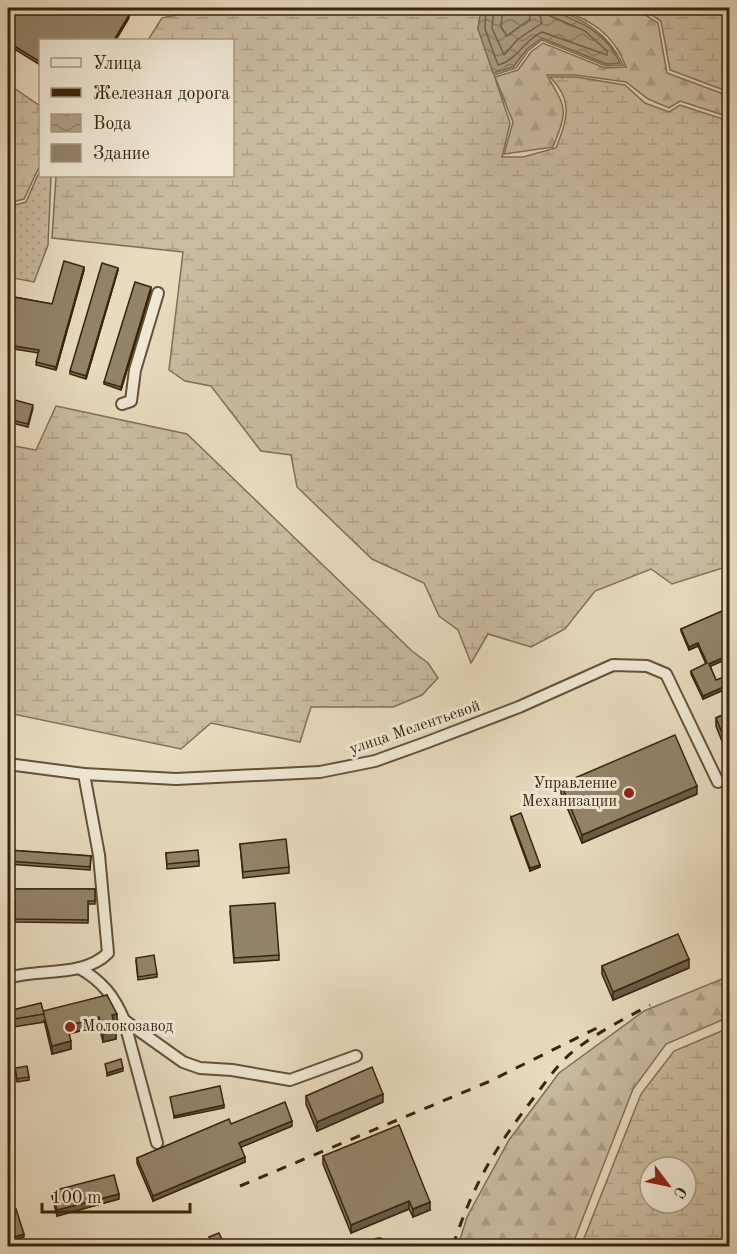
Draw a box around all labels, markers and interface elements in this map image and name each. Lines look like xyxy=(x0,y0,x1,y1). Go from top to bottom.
legend xyxy=(39,39,234,177)
text: Улица xyxy=(93,55,142,73)
text: Железная дорога xyxy=(93,85,230,103)
text: Вода xyxy=(93,115,132,133)
text: Здание xyxy=(93,145,150,163)
street label: улица Мелентьевой xyxy=(348,698,482,758)
place label: Управление Механизации xyxy=(522,776,617,810)
marker: Управление Механизации xyxy=(622,786,636,800)
place label: Молокозавод xyxy=(82,1019,173,1035)
marker: Молокозавод xyxy=(63,1020,77,1034)
north arrow xyxy=(638,1155,698,1215)
scale bar xyxy=(42,1176,190,1214)
text: С xyxy=(669,1183,689,1201)
text: 100 m xyxy=(51,1189,102,1207)

